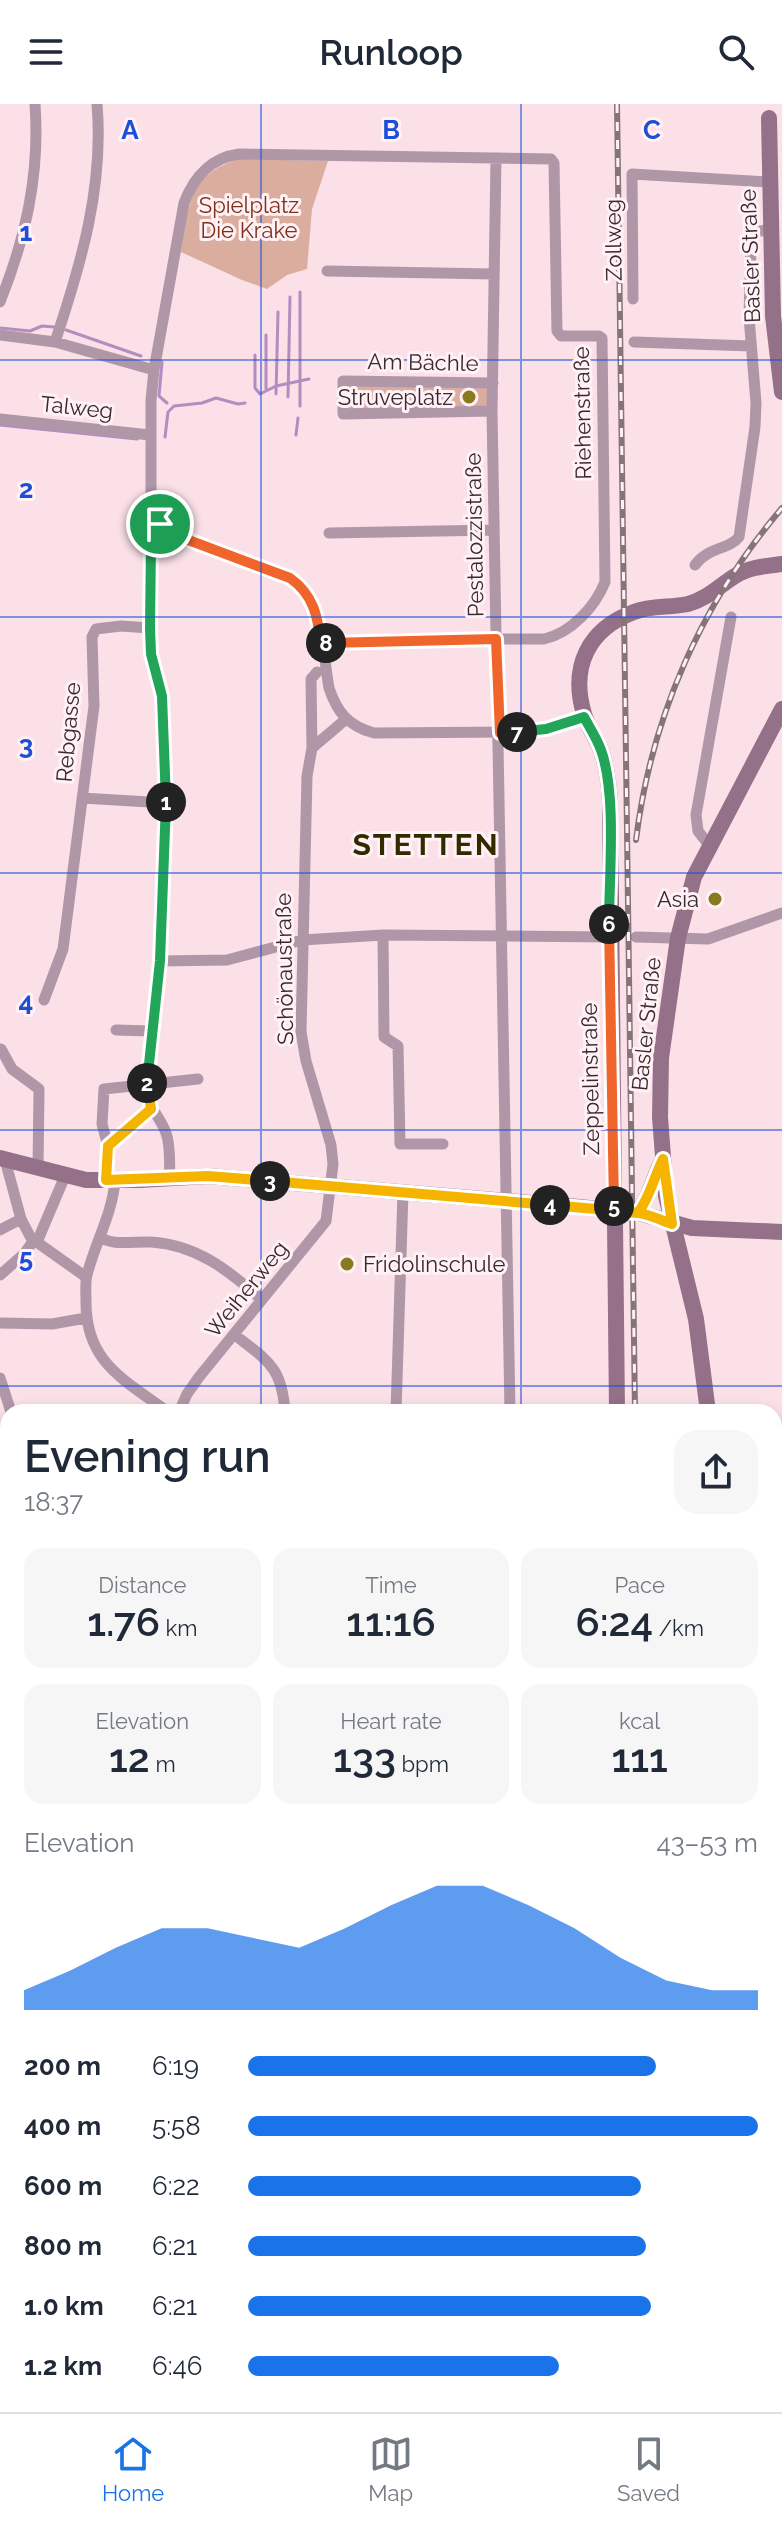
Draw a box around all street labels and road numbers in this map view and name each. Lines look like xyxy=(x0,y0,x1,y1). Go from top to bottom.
street label: Basler Straße xyxy=(735,188,765,324)
street label: Zollweg xyxy=(599,199,627,281)
street label: Riehenstraße xyxy=(568,346,596,480)
street label: Am Bächle xyxy=(367,348,479,376)
street label: Talweg xyxy=(39,390,115,424)
street label: Pestalozzistraße xyxy=(460,453,488,617)
street label: Rebgasse xyxy=(51,681,85,783)
street label: Schönaustraße xyxy=(270,893,298,1045)
street label: Basler Straße xyxy=(626,956,666,1092)
street label: Zeppelinstraße xyxy=(576,1002,604,1156)
street label: Weiherweg xyxy=(199,1235,293,1343)

